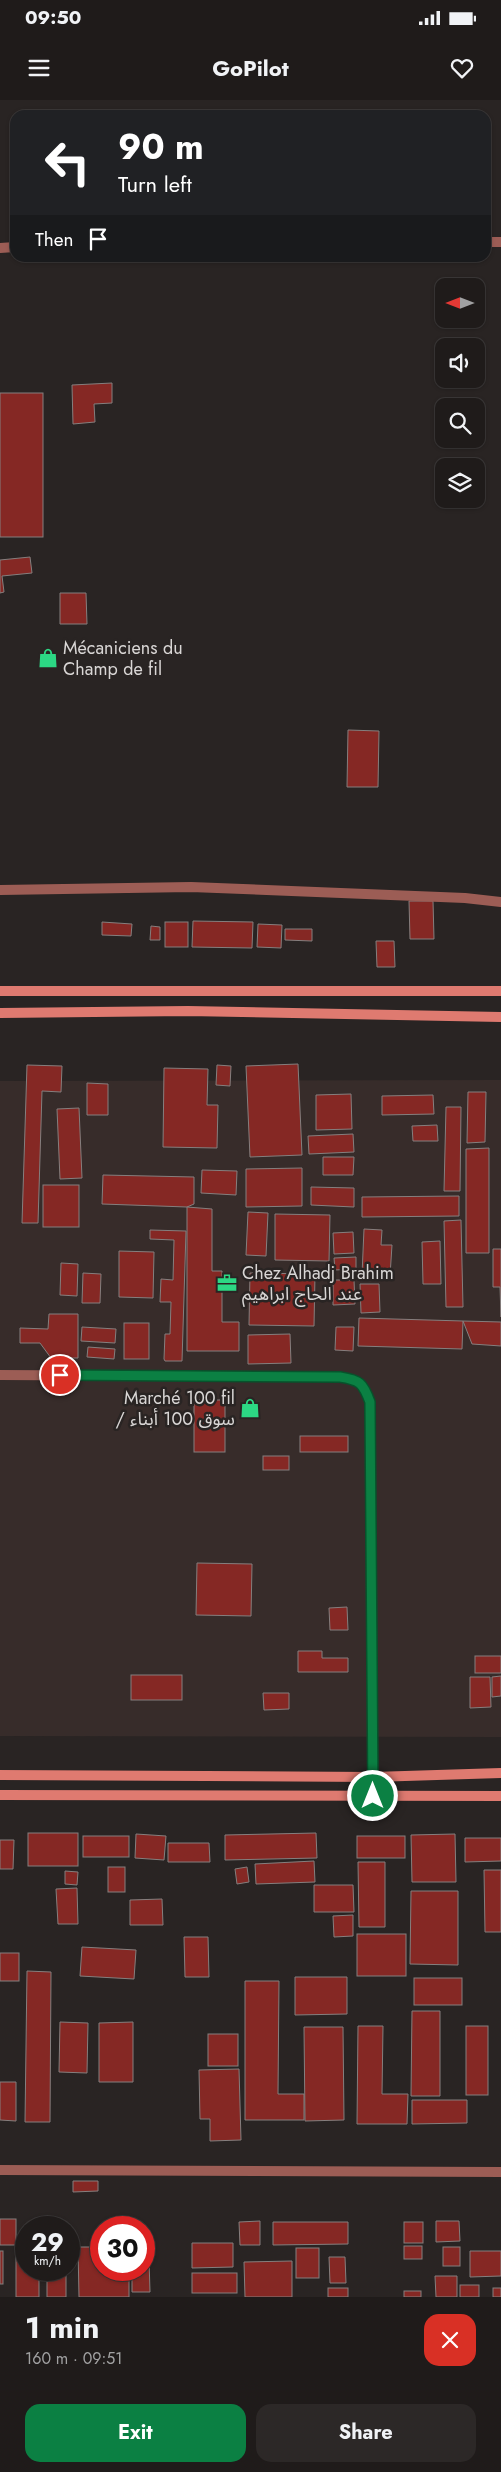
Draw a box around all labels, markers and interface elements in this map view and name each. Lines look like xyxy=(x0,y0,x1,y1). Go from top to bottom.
text: 09:50 xyxy=(25,4,81,31)
text: GoPilot xyxy=(212,52,289,84)
icon: menu xyxy=(25,54,53,82)
icon: heart xyxy=(448,54,476,82)
text: 90 m xyxy=(118,122,204,172)
icon: left xyxy=(35,130,100,195)
text: Turn left xyxy=(118,168,192,200)
icon: arrive xyxy=(84,225,112,253)
text: Then xyxy=(35,226,74,253)
north arrow xyxy=(435,278,485,328)
map controls xyxy=(435,278,485,508)
button: sound xyxy=(435,338,485,388)
button: search xyxy=(435,398,485,448)
button: layers xyxy=(435,458,485,508)
place label: Mécaniciens du Champ de fil xyxy=(63,635,183,682)
shop icon: Mécaniciens du Champ de fil xyxy=(37,647,59,669)
place label: Chez Alhadj Brahim عند الحاج ابراهيم xyxy=(242,1260,394,1307)
office icon: Chez Alhadj Brahim عند الحاج ابراهيم xyxy=(216,1272,238,1294)
pin xyxy=(39,1354,81,1396)
icon: arrive xyxy=(46,1361,74,1389)
place label: Marché 100 fil / سوق 100 أبناء xyxy=(115,1385,235,1432)
shop icon: Marché 100 fil / سوق 100 أبناء xyxy=(239,1397,261,1419)
position arrow xyxy=(346,1769,398,1821)
speed limit sign: 30 xyxy=(90,2216,155,2281)
text: 29 xyxy=(31,2224,64,2260)
text: km/h xyxy=(34,2252,61,2270)
text: 1 min xyxy=(25,2306,99,2349)
button: close xyxy=(424,2314,476,2366)
text: 160 m · 09:51 xyxy=(25,2347,123,2370)
button: Exit xyxy=(25,2404,246,2462)
button: Share xyxy=(256,2404,476,2462)

